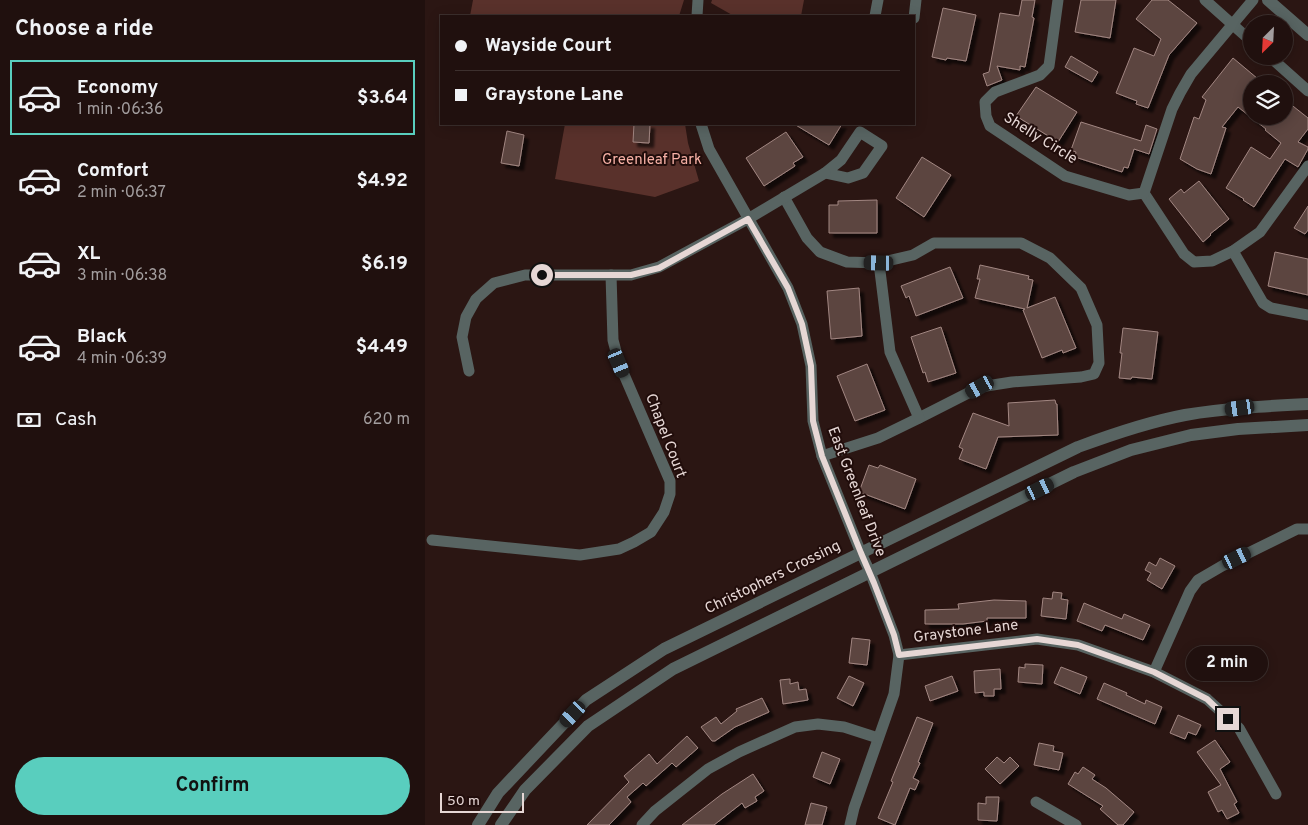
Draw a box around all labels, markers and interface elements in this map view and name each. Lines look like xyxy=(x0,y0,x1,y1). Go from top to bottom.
north arrow xyxy=(1243,15,1293,65)
map controls xyxy=(1243,15,1293,125)
text: Choose a ride xyxy=(15,16,153,43)
text: Wayside Court xyxy=(485,34,612,58)
icon: car xyxy=(17,75,62,120)
button: layers xyxy=(1243,75,1293,125)
text: Economy xyxy=(77,76,158,100)
text: Graystone Lane xyxy=(485,83,624,107)
text: $3.64 xyxy=(357,86,408,110)
text: 1 min · 06:36 xyxy=(77,100,163,120)
street label: Shelly Circle xyxy=(1000,109,1080,169)
park label: Greenleaf Park xyxy=(602,151,702,170)
icon: car xyxy=(17,158,62,203)
text: Comfort xyxy=(77,159,149,183)
text: $4.92 xyxy=(356,169,408,193)
text: 2 min · 06:37 xyxy=(77,183,166,203)
icon: car xyxy=(17,241,62,286)
text: XL xyxy=(77,242,100,266)
text: $6.19 xyxy=(361,252,408,276)
car xyxy=(863,255,894,271)
route start xyxy=(531,264,553,286)
text: 3 min · 06:38 xyxy=(77,266,167,286)
icon: car xyxy=(17,324,62,369)
text: Black xyxy=(77,325,127,349)
text: $4.49 xyxy=(356,335,408,359)
car xyxy=(606,346,631,380)
text: 4 min · 06:39 xyxy=(77,349,167,369)
car xyxy=(963,373,996,401)
street label: Chapel Court xyxy=(640,391,690,481)
car xyxy=(1224,398,1255,418)
icon: cash xyxy=(15,406,43,434)
text: Cash xyxy=(55,408,97,432)
text: 620 m xyxy=(363,410,410,430)
street label: East Greenleaf Drive xyxy=(822,424,890,560)
car xyxy=(1023,476,1056,502)
street label: Christophers Crossing xyxy=(702,537,844,619)
car xyxy=(1220,545,1253,571)
street label: Graystone Lane xyxy=(912,616,1020,648)
callout: 2 min xyxy=(1187,646,1269,682)
text: 2 min xyxy=(1206,653,1248,673)
car xyxy=(557,698,588,730)
route end xyxy=(1217,708,1239,730)
button: Confirm xyxy=(15,757,410,815)
scale bar xyxy=(440,790,524,813)
text: 50 m xyxy=(447,793,480,810)

